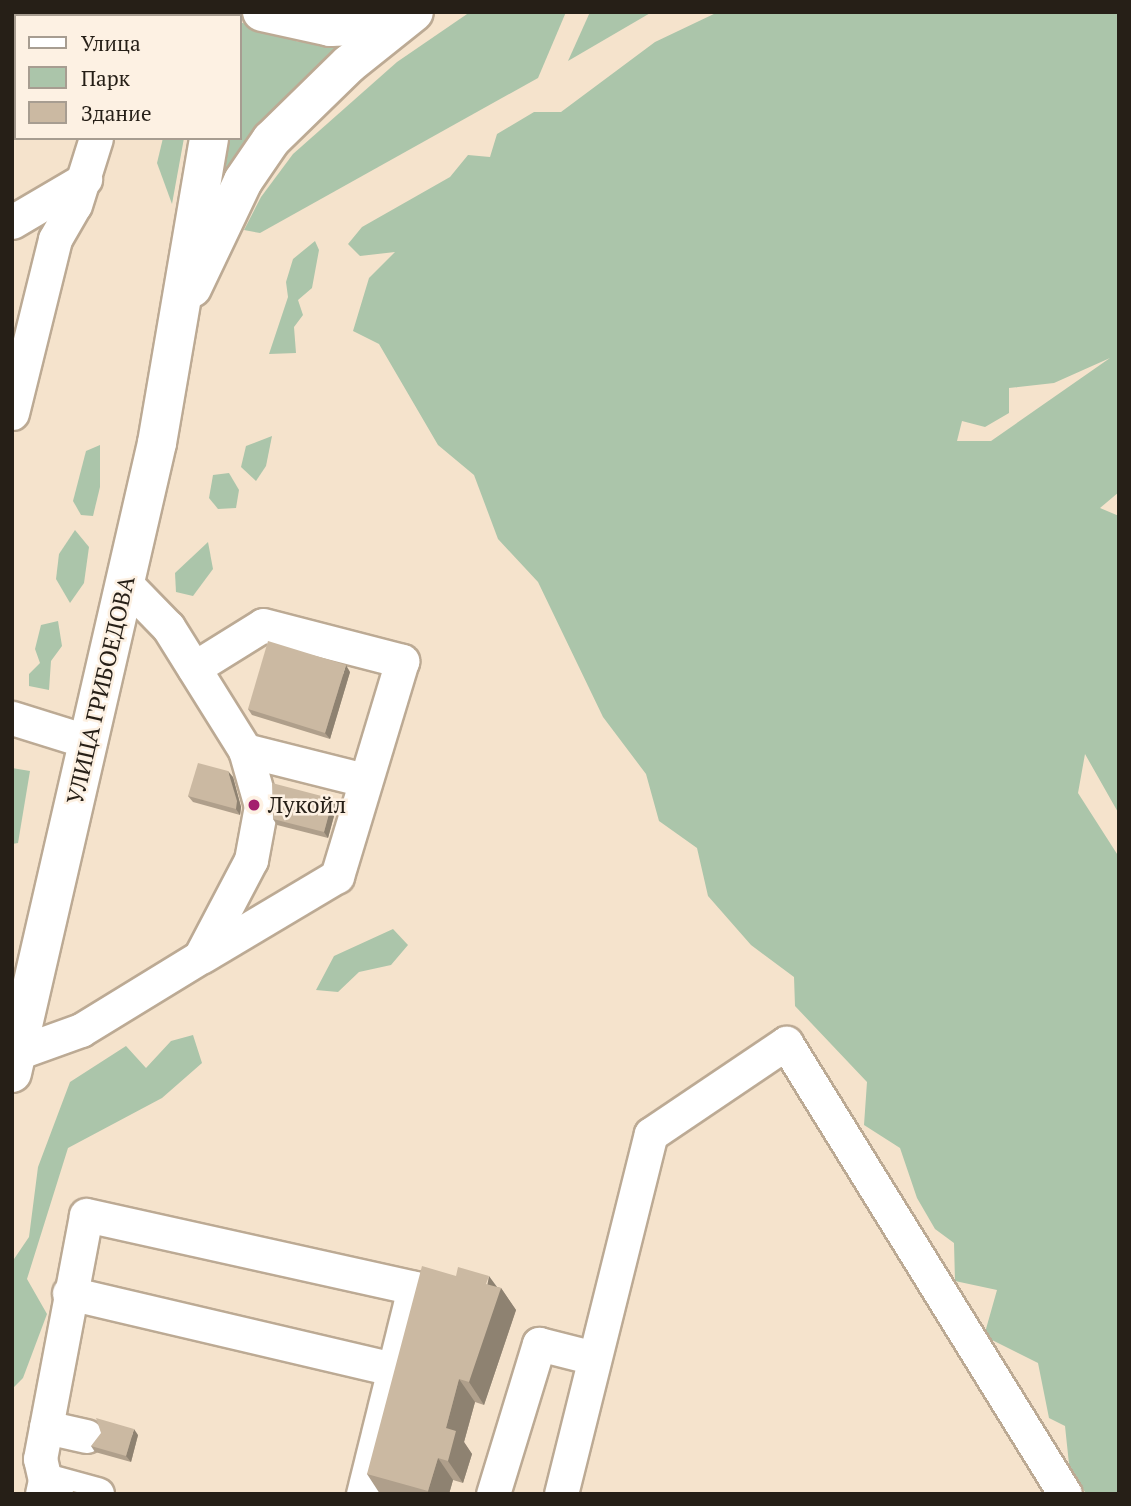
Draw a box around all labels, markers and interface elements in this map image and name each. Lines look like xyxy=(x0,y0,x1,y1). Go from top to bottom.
legend xyxy=(14,14,242,140)
text: Улица xyxy=(81,29,141,57)
text: Парк xyxy=(81,64,130,92)
text: Здание xyxy=(81,99,152,127)
street label: УЛИЦА ГРИБОЕДОВА xyxy=(61,573,141,807)
place label: Лукойл xyxy=(268,791,346,819)
marker: Лукойл xyxy=(246,797,262,813)

